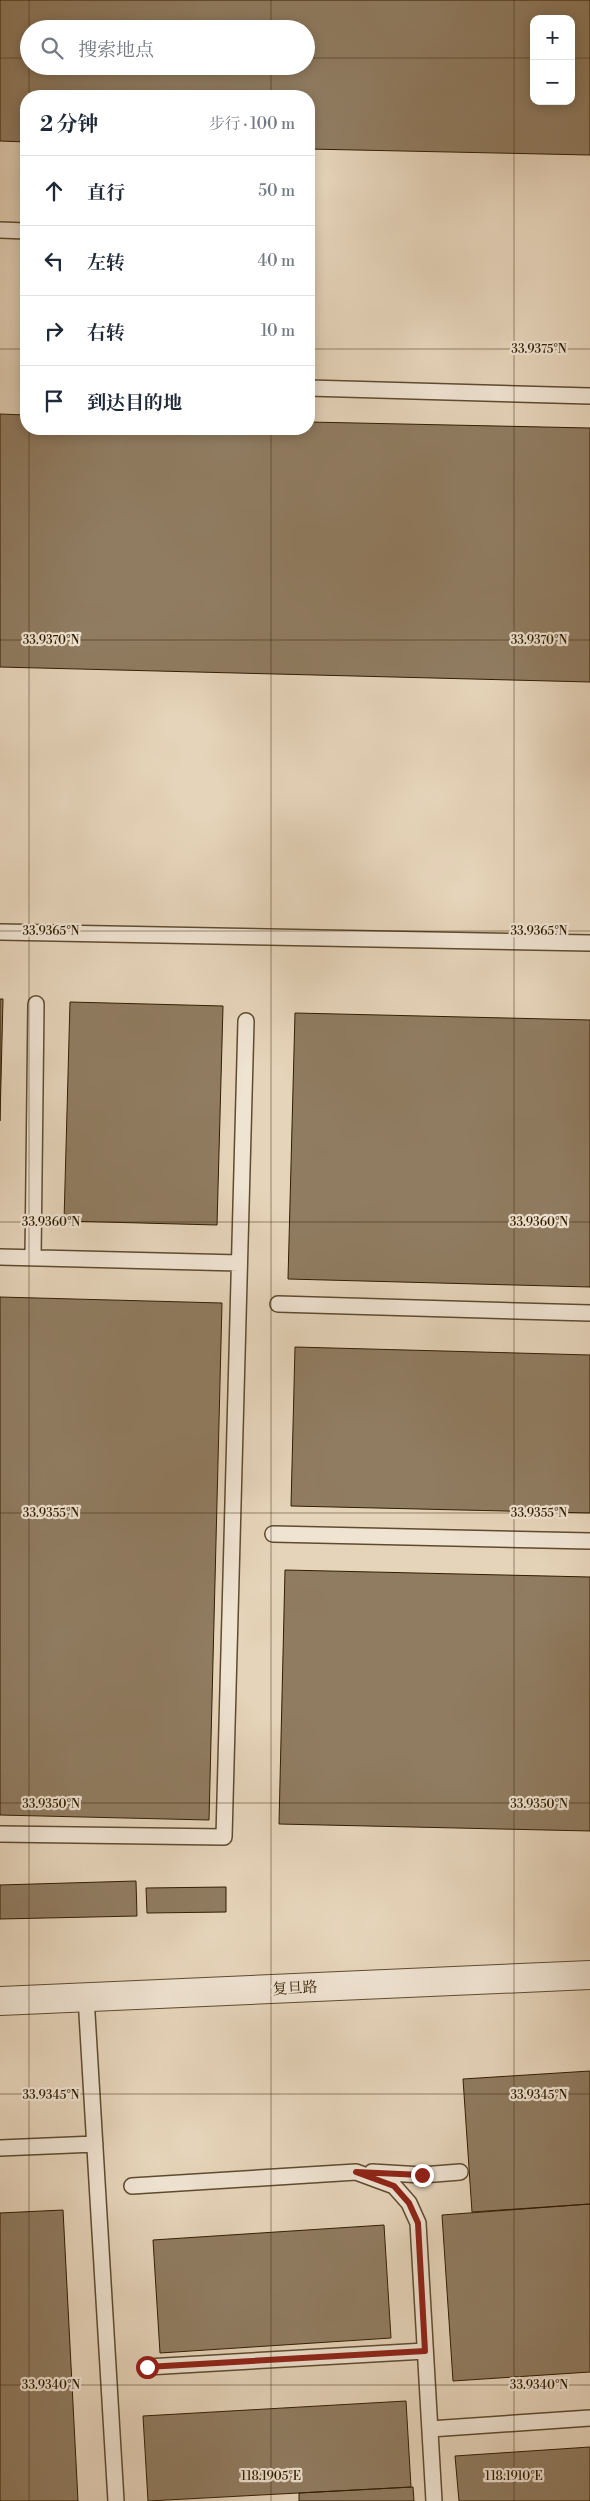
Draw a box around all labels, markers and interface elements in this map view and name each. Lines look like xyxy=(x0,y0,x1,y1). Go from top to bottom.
map controls xyxy=(530,15,575,105)
button: + xyxy=(530,15,575,60)
search box xyxy=(20,20,315,75)
icon: search xyxy=(38,34,66,62)
text: 搜索地点 xyxy=(78,38,154,62)
button: − xyxy=(530,60,575,105)
text: 2 分钟 xyxy=(40,112,99,138)
text: 步行 · 100 m xyxy=(209,114,295,134)
icon: ahead xyxy=(40,177,68,205)
text: 直行 xyxy=(87,181,125,205)
text: 50 m xyxy=(258,181,295,201)
icon: left xyxy=(40,247,68,275)
text: 左转 xyxy=(87,251,125,275)
text: 40 m xyxy=(258,251,295,271)
icon: right xyxy=(40,317,68,345)
text: 右转 xyxy=(87,321,125,345)
text: 10 m xyxy=(261,321,295,341)
text: 33.9375°N xyxy=(511,342,567,357)
icon: arrive xyxy=(40,387,68,415)
text: 到达目的地 xyxy=(87,391,182,415)
text: 33.9370°N xyxy=(23,633,79,648)
text: 33.9370°N xyxy=(511,633,567,648)
text: 33.9365°N xyxy=(22,924,80,939)
text: 33.9365°N xyxy=(510,924,568,939)
text: 33.9360°N xyxy=(22,1215,80,1230)
text: 33.9360°N xyxy=(510,1215,568,1230)
text: 33.9355°N xyxy=(23,1506,79,1521)
text: 33.9355°N xyxy=(511,1506,567,1521)
text: 33.9350°N xyxy=(22,1797,80,1812)
text: 33.9350°N xyxy=(510,1797,568,1812)
street label: 复旦路 xyxy=(272,1978,318,1999)
text: 33.9345°N xyxy=(22,2088,80,2103)
text: 33.9345°N xyxy=(510,2088,568,2103)
route end xyxy=(411,2164,434,2187)
route start xyxy=(136,2356,159,2379)
text: 33.9340°N xyxy=(22,2378,80,2393)
text: 33.9340°N xyxy=(510,2378,568,2393)
text: 118.1905°E xyxy=(241,2469,301,2484)
text: 118.1910°E xyxy=(485,2469,543,2484)

